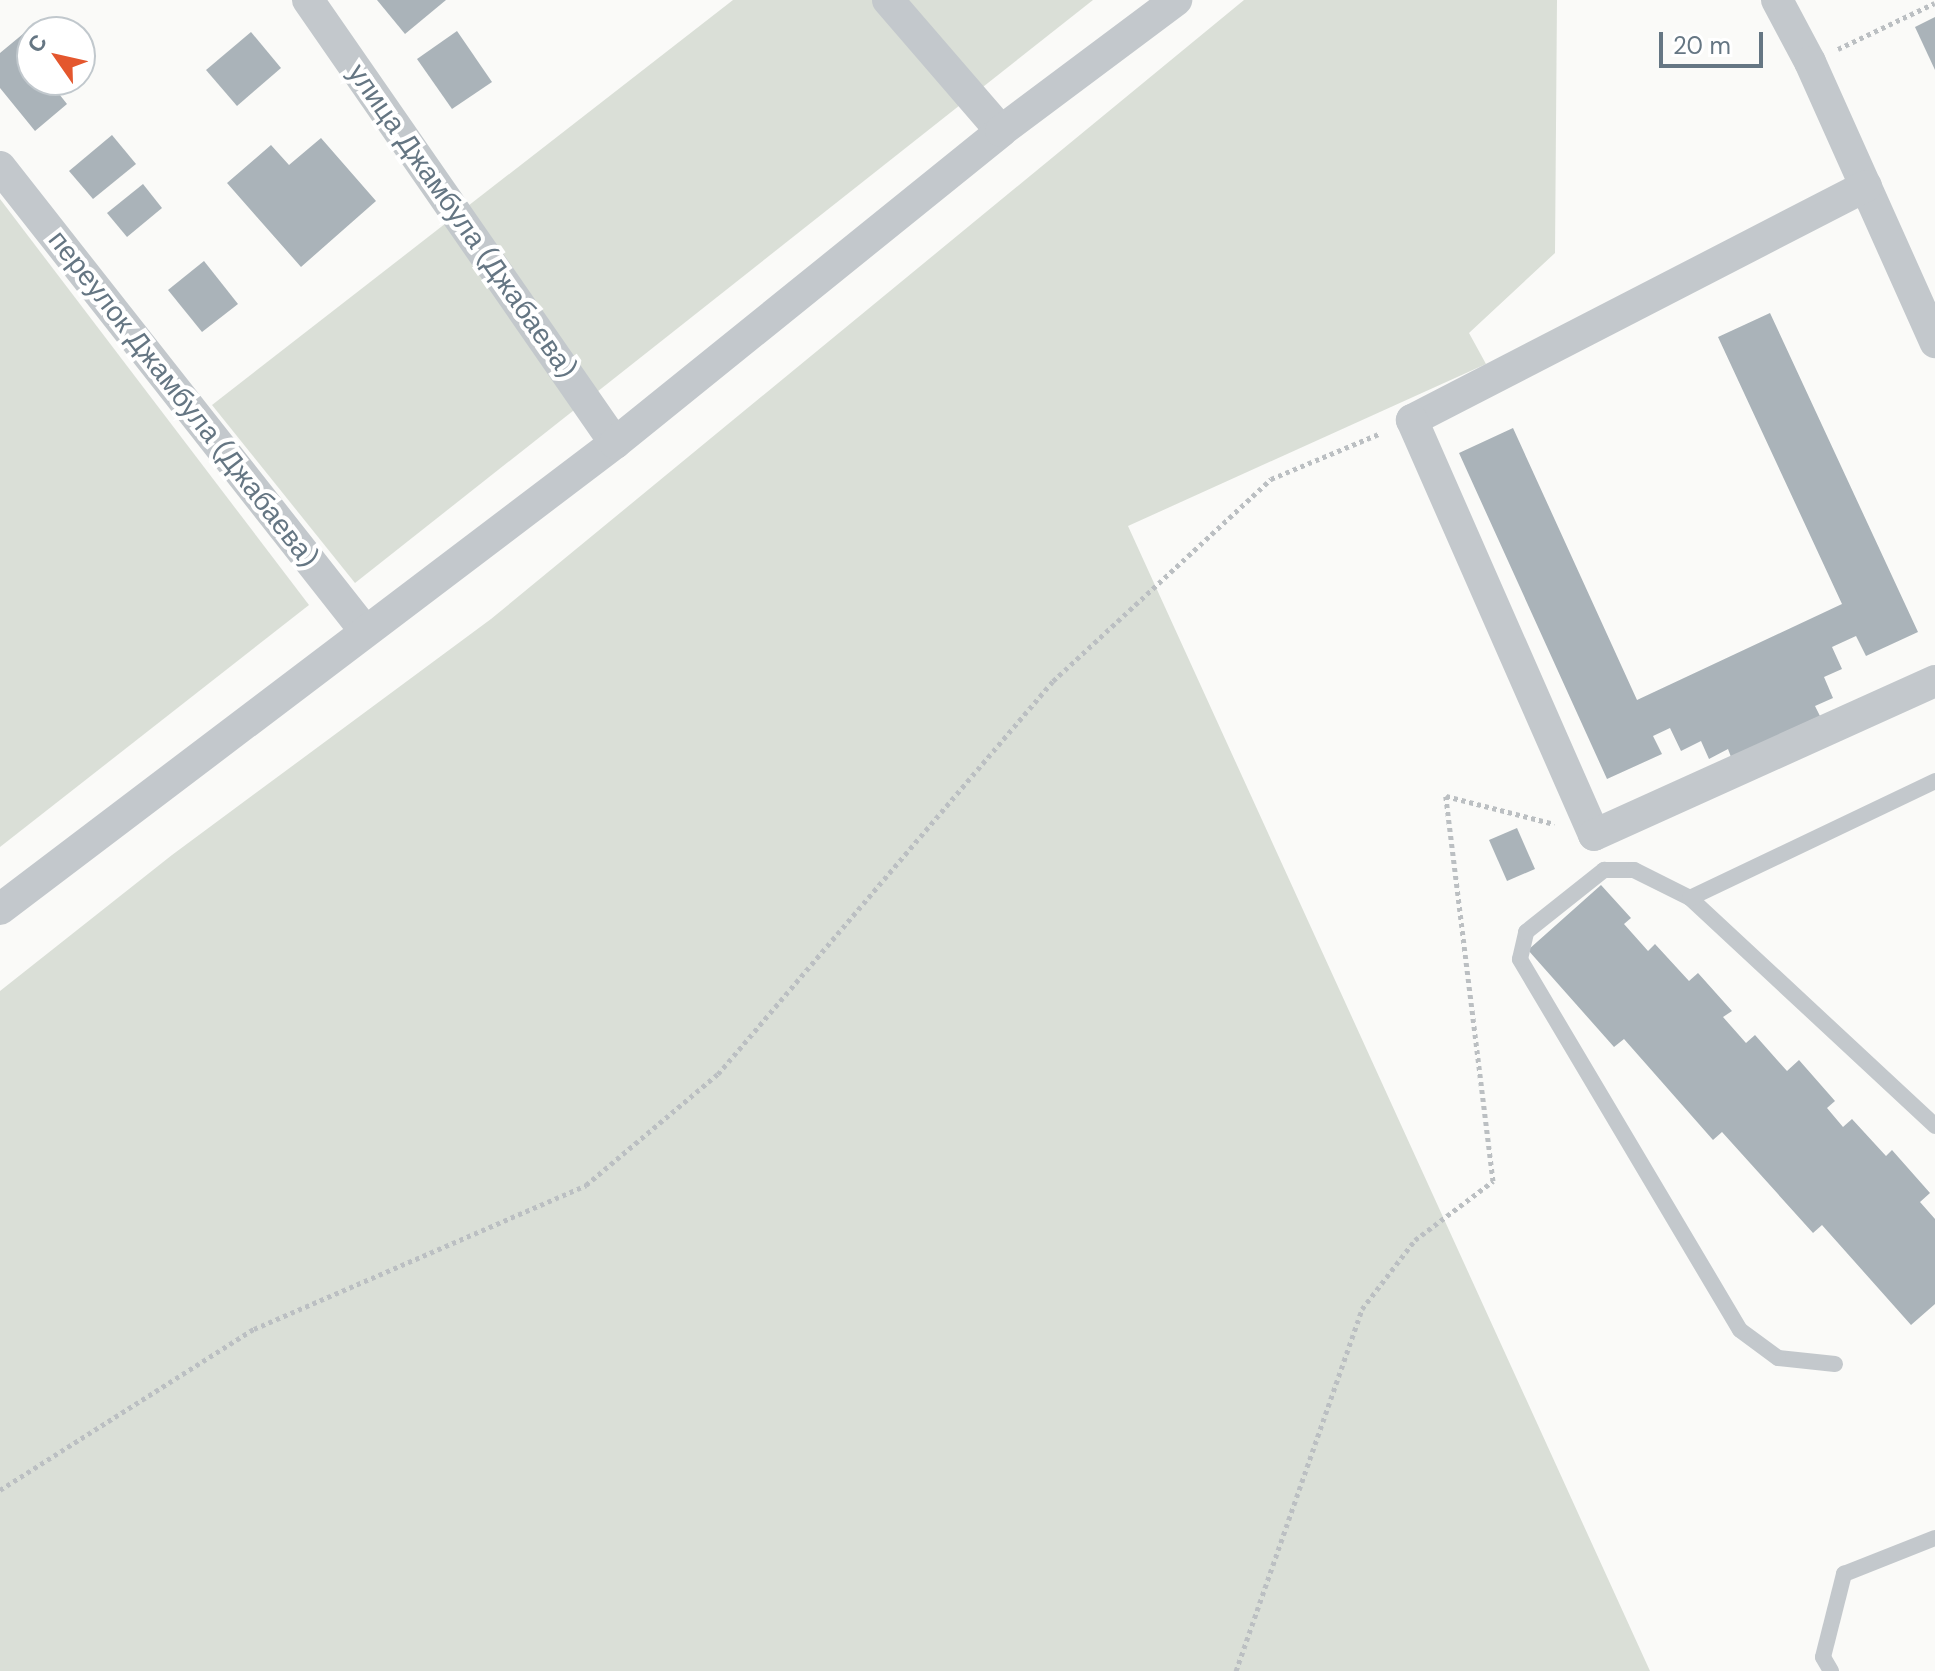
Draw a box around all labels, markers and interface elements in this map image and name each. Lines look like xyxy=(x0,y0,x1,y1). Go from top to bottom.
north arrow xyxy=(16,16,96,96)
scale bar xyxy=(1663,16,1767,66)
text: С xyxy=(21,29,54,58)
text: 20 m xyxy=(1673,30,1731,61)
street label: улица Джамбула (Джабаева) xyxy=(341,58,583,384)
street label: переулок Джамбула (Джабаева) xyxy=(41,224,325,574)

